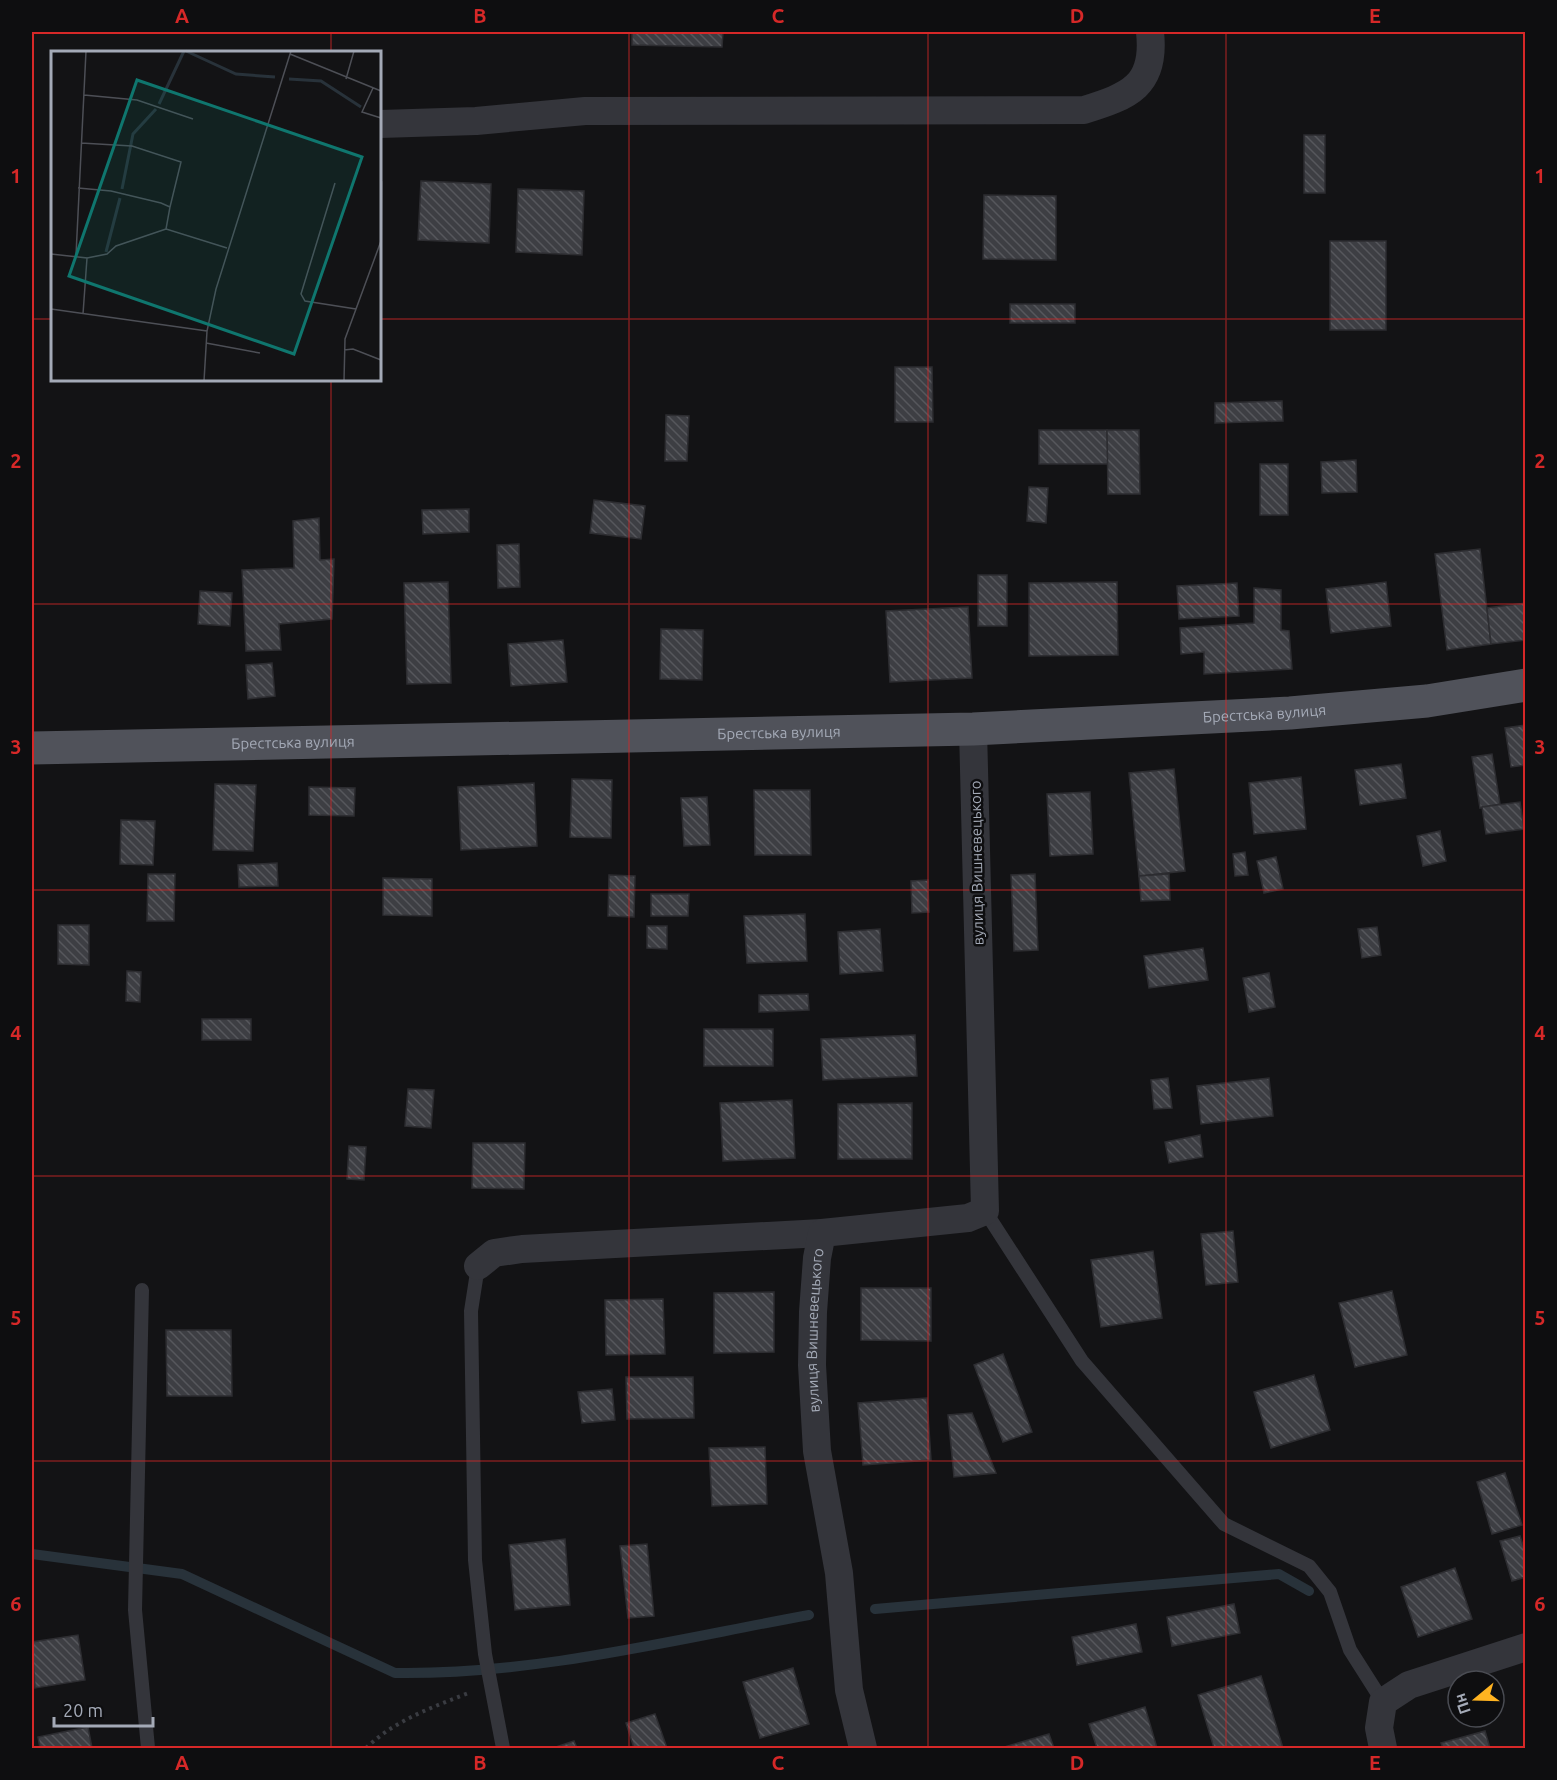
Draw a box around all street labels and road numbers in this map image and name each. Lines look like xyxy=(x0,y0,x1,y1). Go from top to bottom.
street label: Брестська вулиця xyxy=(1202,701,1327,725)
street label: Брестська вулиця xyxy=(717,723,841,742)
street label: Брестська вулиця xyxy=(231,732,355,752)
street label: вулиця Вишневецького xyxy=(967,780,986,946)
street label: вулиця Вишневецького xyxy=(803,1246,827,1413)

